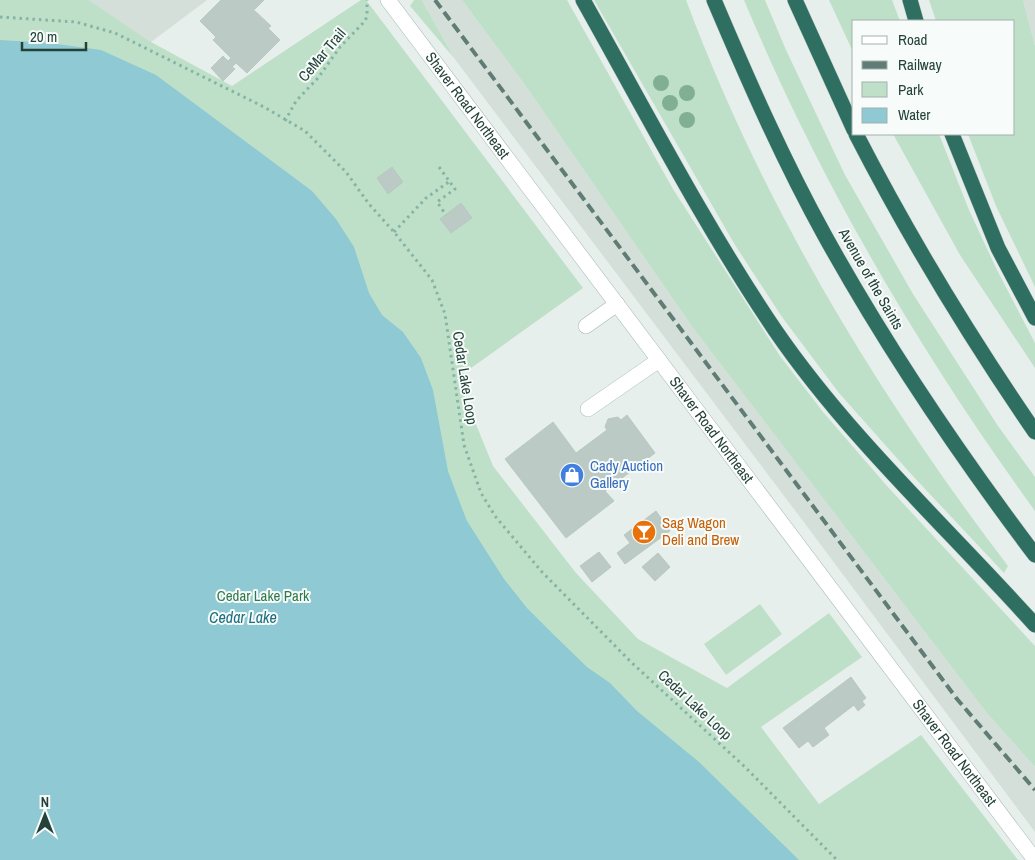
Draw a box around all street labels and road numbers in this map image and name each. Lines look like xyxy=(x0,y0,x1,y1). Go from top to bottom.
street label: CeMar Trail xyxy=(293,23,350,86)
street label: Shaver Road Northeast xyxy=(421,47,515,163)
street label: Avenue of the Saints xyxy=(833,223,909,333)
street label: Cedar Lake Loop xyxy=(448,330,483,426)
street label: Shaver Road Northeast xyxy=(665,372,759,488)
street label: Cedar Lake Loop xyxy=(654,665,737,745)
street label: Shaver Road Northeast xyxy=(908,695,1002,811)

